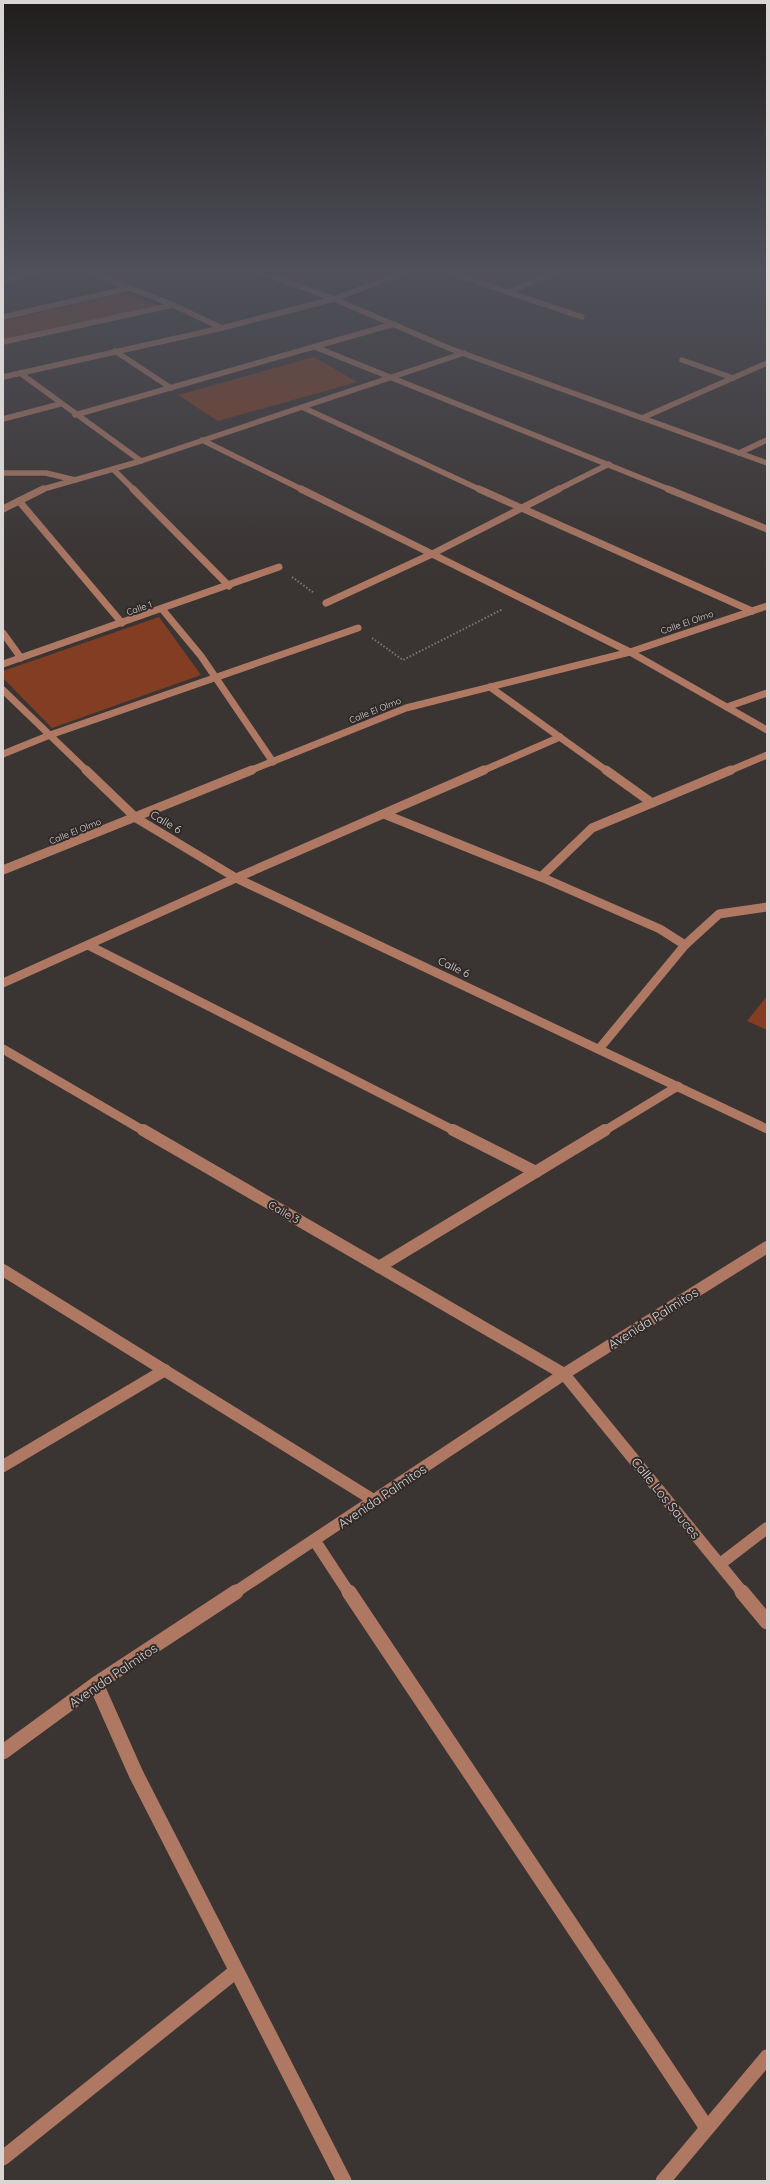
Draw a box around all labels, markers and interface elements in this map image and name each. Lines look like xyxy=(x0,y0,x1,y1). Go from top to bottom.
street label: Calle 1 xyxy=(125,599,153,617)
street label: Calle El Olmo xyxy=(659,608,715,636)
street label: Calle El Olmo xyxy=(347,695,403,725)
street label: Calle 6 xyxy=(148,807,184,837)
street label: Calle El Olmo xyxy=(47,816,103,846)
street label: Calle 6 xyxy=(436,953,472,981)
street label: Calle 3 xyxy=(266,1197,302,1227)
street label: Avenida Palmitos xyxy=(605,1284,701,1352)
street label: Calle Los Sauces xyxy=(628,1454,704,1542)
street label: Avenida Palmitos xyxy=(335,1460,429,1532)
street label: Avenida Palmitos xyxy=(66,1639,160,1711)

